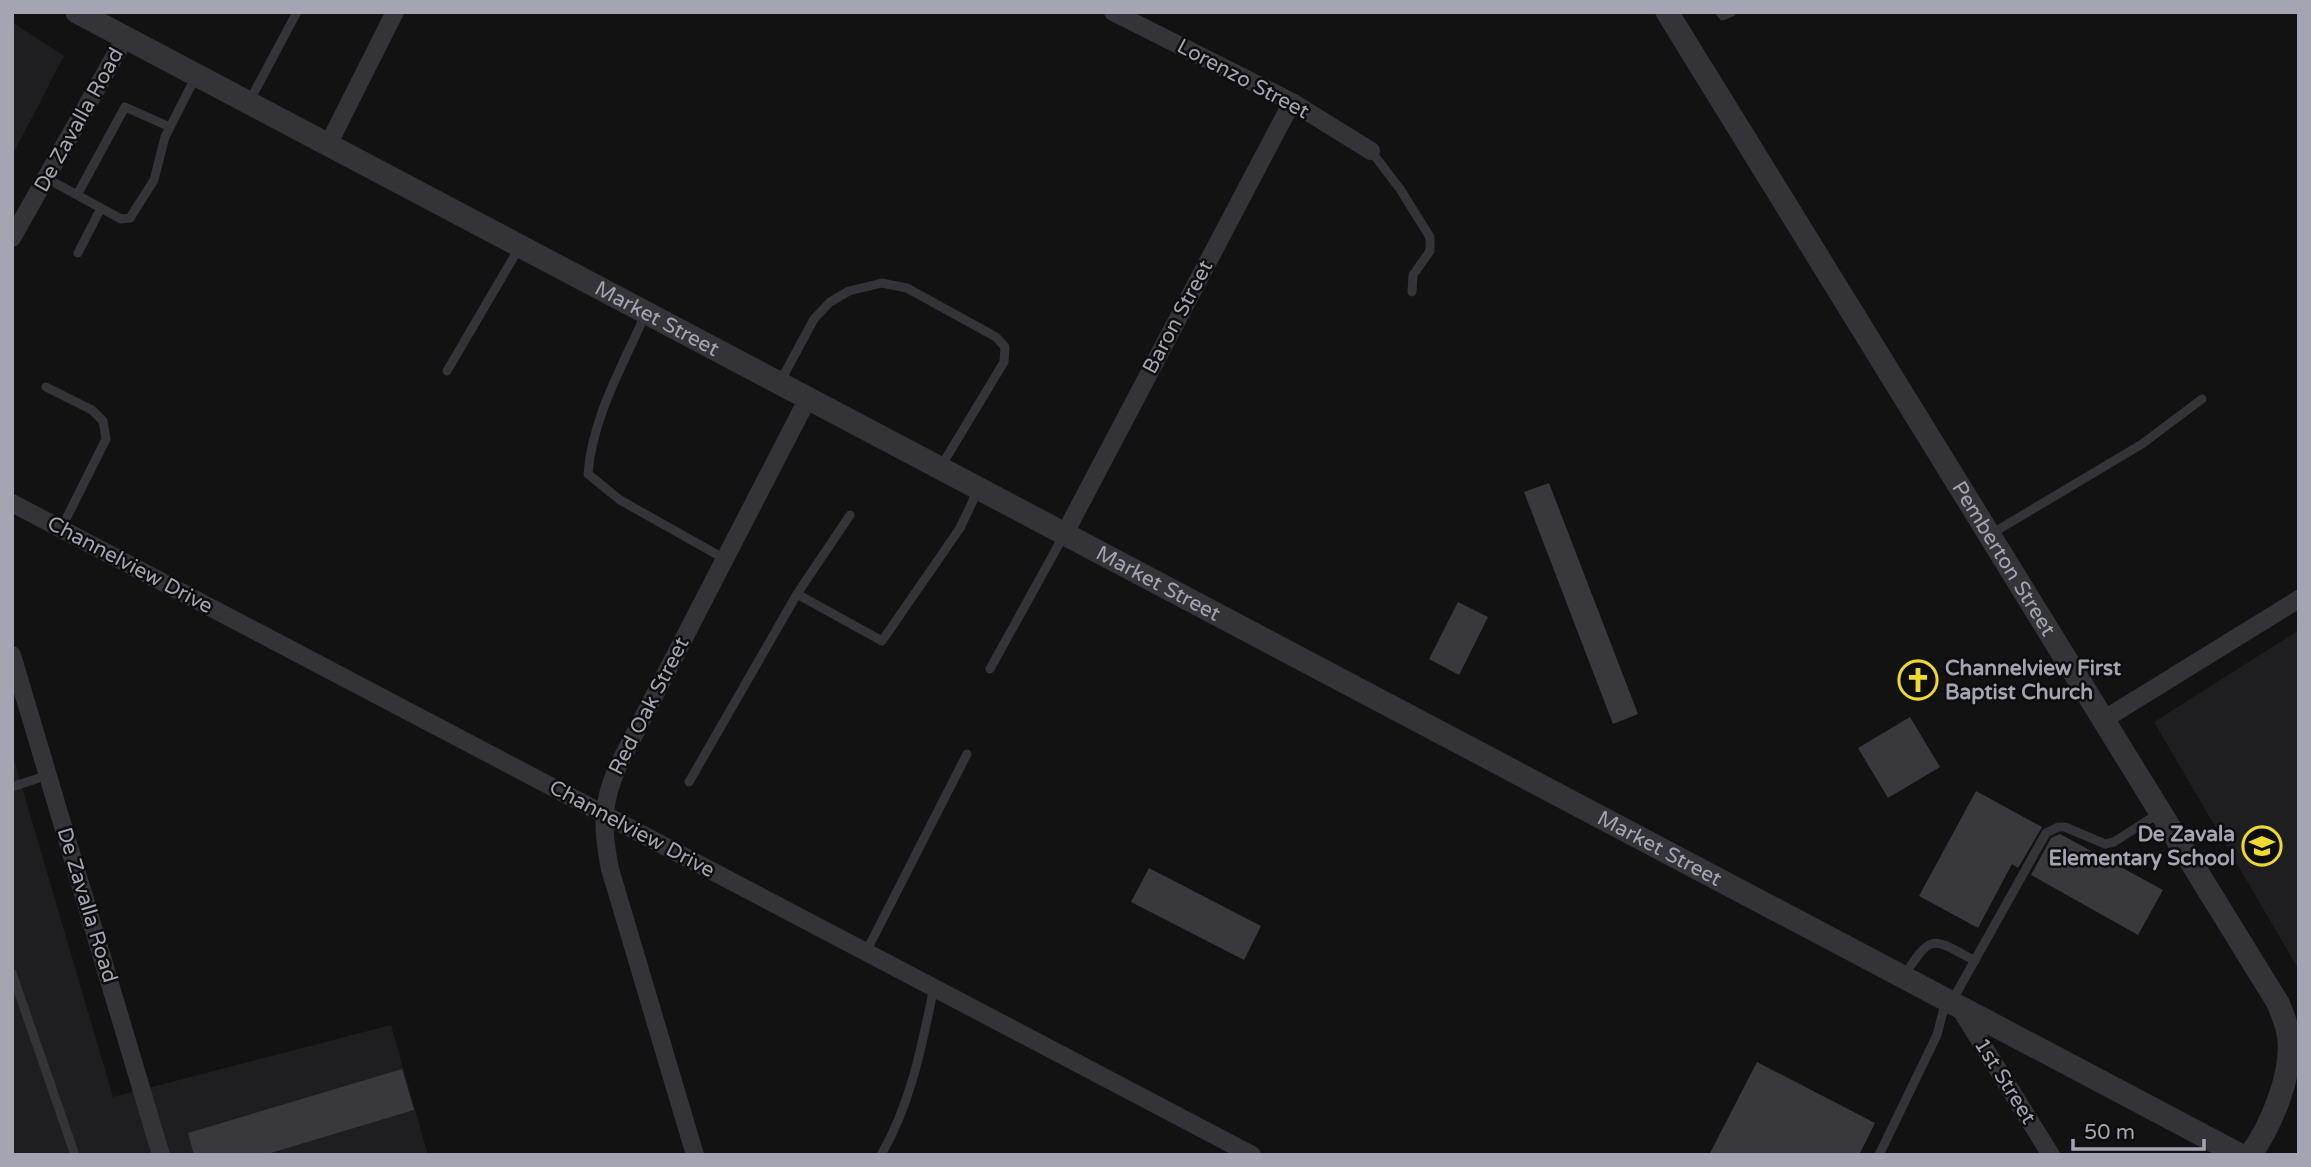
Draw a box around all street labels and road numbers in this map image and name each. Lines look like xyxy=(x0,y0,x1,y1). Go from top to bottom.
street label: Lorenzo Street xyxy=(1173,34,1313,124)
street label: De Zavalla Road xyxy=(29,44,129,196)
street label: Baron Street xyxy=(1138,256,1218,378)
street label: Market Street xyxy=(591,275,723,362)
street label: Pemberton Street xyxy=(1947,477,2061,640)
street label: Channelview Drive xyxy=(43,511,217,619)
street label: Market Street xyxy=(1092,540,1225,626)
street label: Red Oak Street xyxy=(604,633,694,779)
street label: Channelview Drive xyxy=(545,775,719,883)
street label: Market Street xyxy=(1593,805,1726,891)
street label: De Zavalla Road xyxy=(52,824,122,986)
street label: 1st Street xyxy=(1969,1033,2041,1129)

